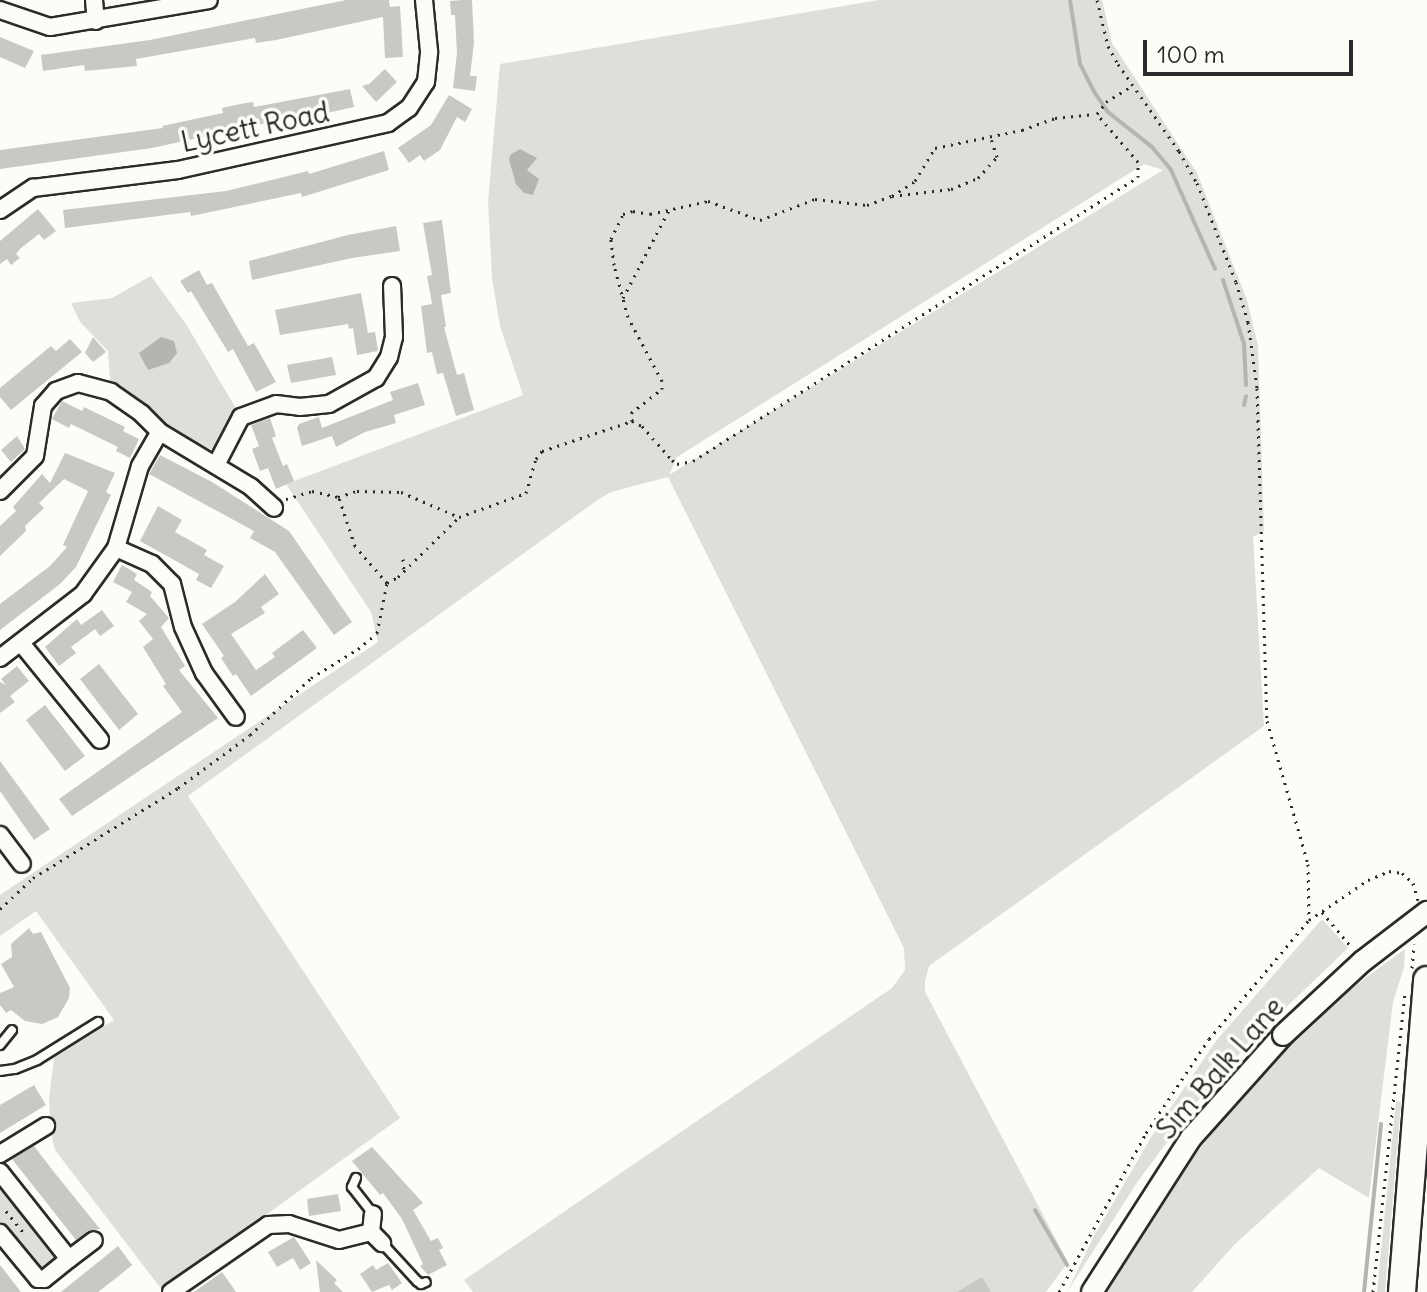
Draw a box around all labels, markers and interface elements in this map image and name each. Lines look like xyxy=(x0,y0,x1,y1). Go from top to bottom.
scale bar xyxy=(1147,24,1357,74)
text: 100 m xyxy=(1157,39,1225,69)
street label: Lycett Road xyxy=(178,95,332,159)
street label: Sim Balk Lane xyxy=(1149,990,1291,1146)

